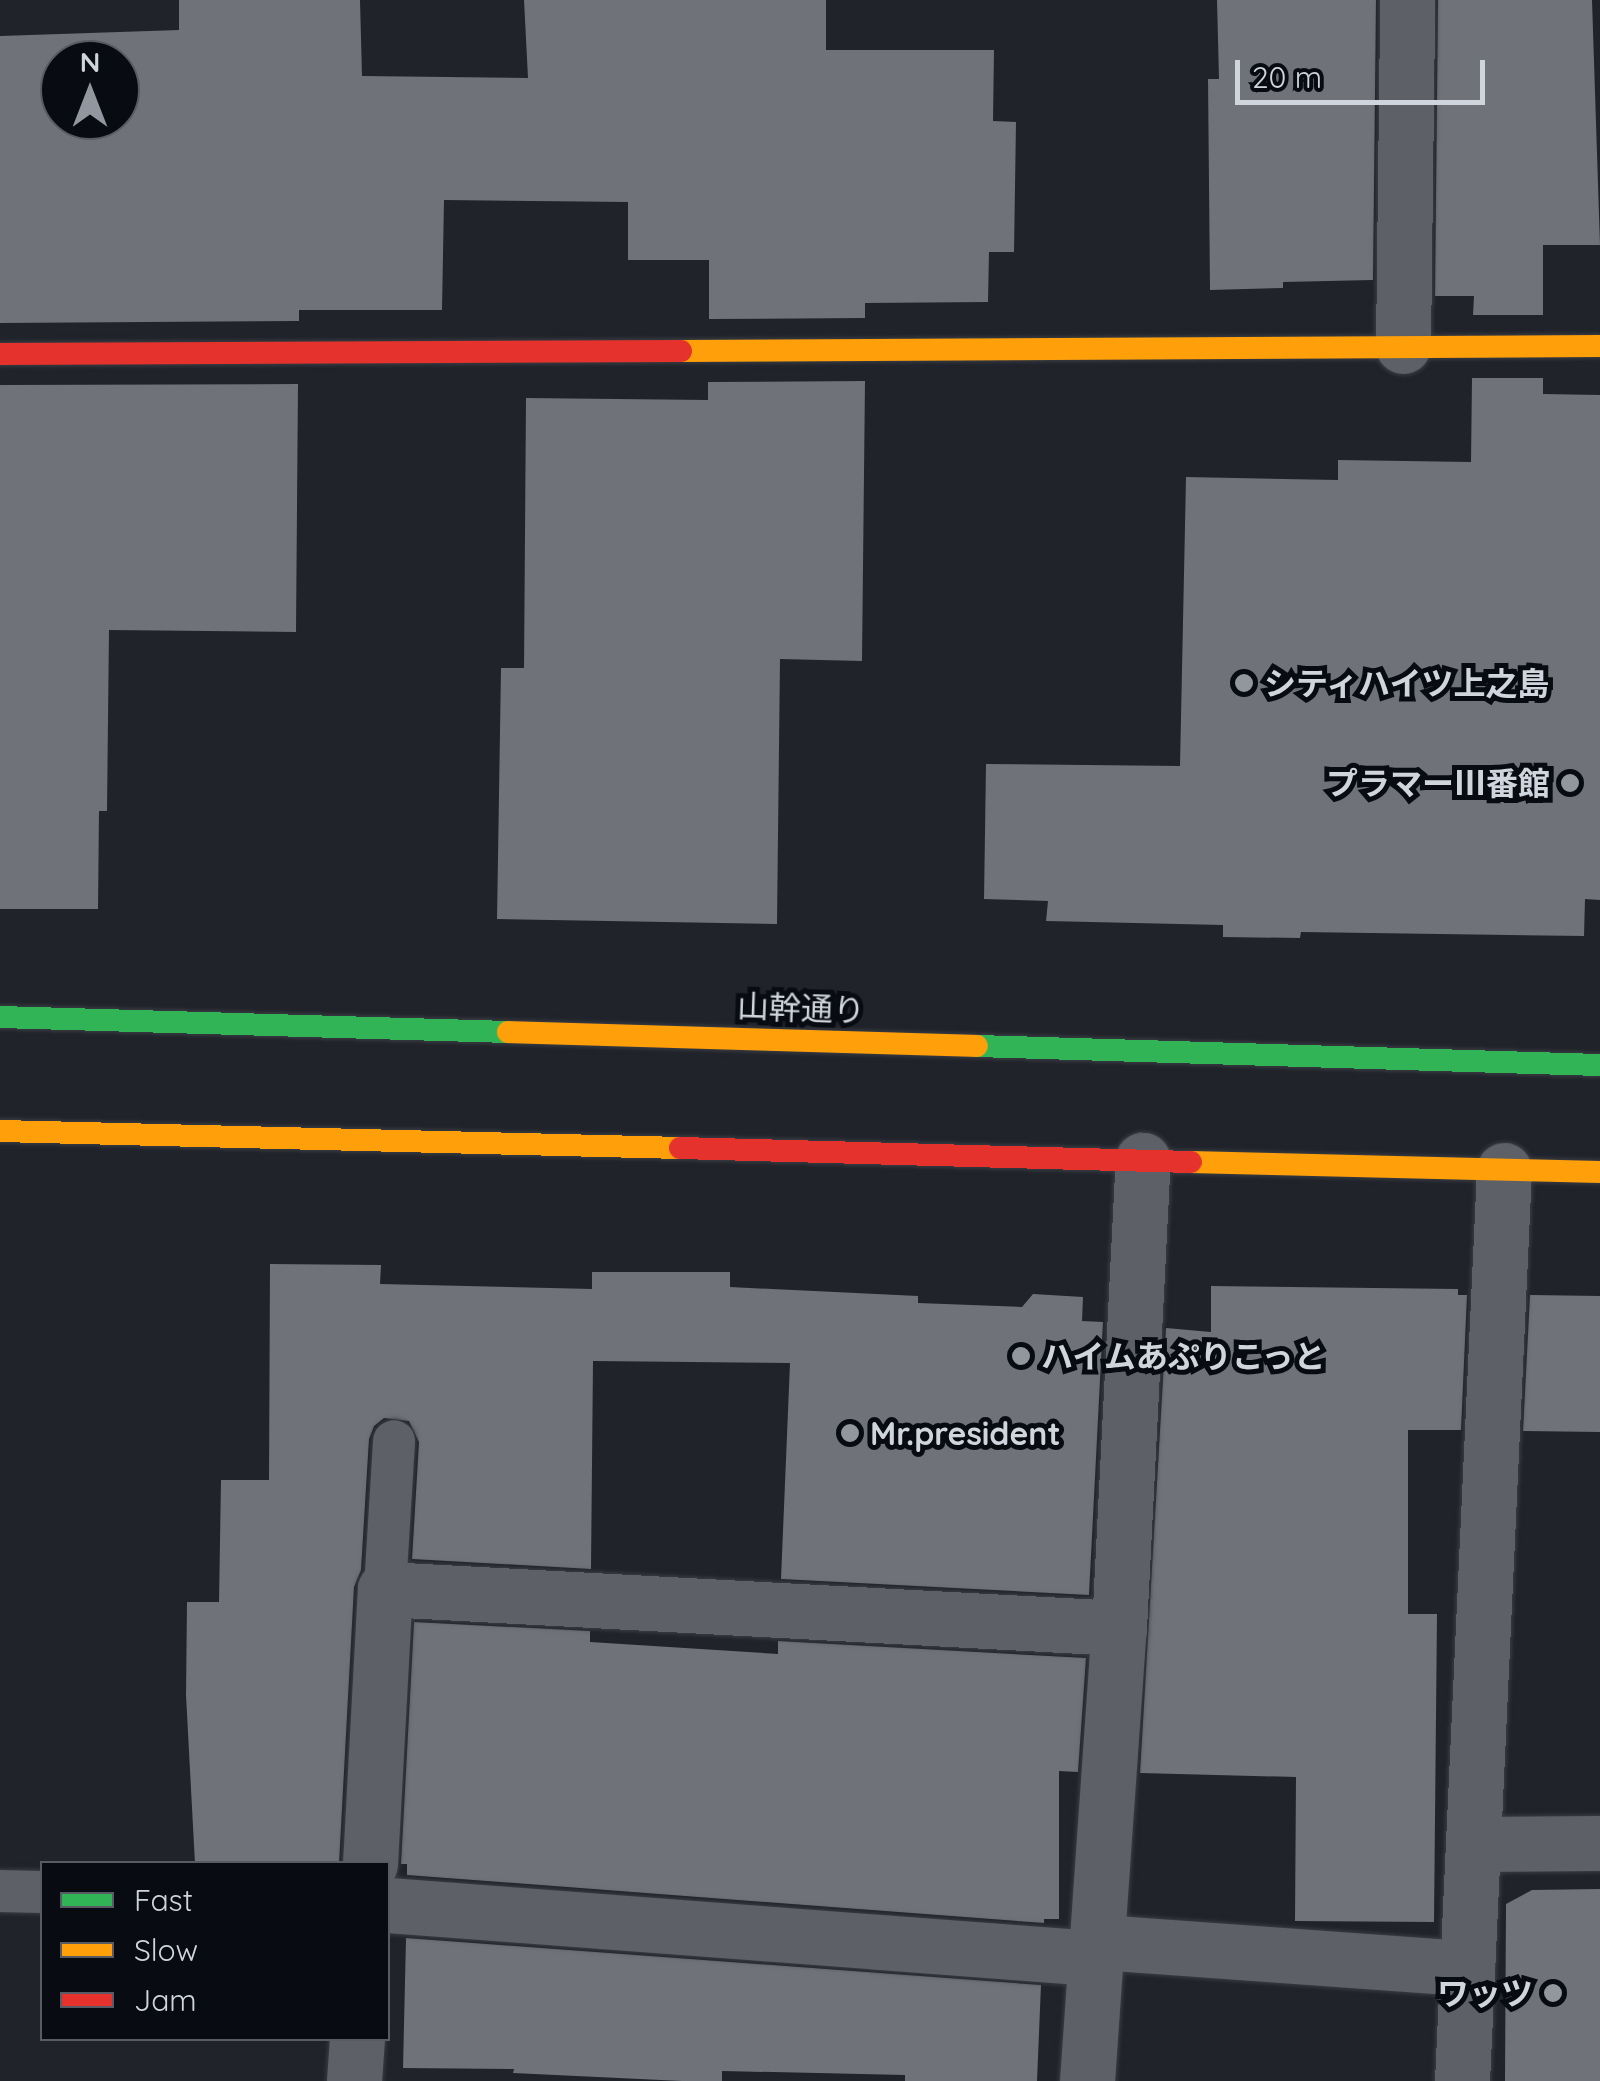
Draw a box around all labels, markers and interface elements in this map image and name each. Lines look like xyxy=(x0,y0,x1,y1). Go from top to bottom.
north arrow xyxy=(40,40,140,140)
scale bar xyxy=(1240,40,1490,102)
text: N xyxy=(80,44,100,79)
text: 20 m xyxy=(1252,58,1322,96)
place label: シティハイツ上之島 xyxy=(1264,664,1552,702)
marker: シティハイツ上之島 xyxy=(1233,672,1255,694)
place label: プラマーⅢ番館 xyxy=(1326,764,1550,802)
marker: プラマーⅢ番館 xyxy=(1559,772,1581,794)
street label: 山幹通り xyxy=(736,987,866,1029)
place label: ハイムあぷりこっと xyxy=(1041,1337,1329,1375)
marker: ハイムあぷりこっと xyxy=(1010,1345,1032,1367)
place label: Mr.president xyxy=(870,1414,1060,1452)
marker: Mr.president xyxy=(839,1422,861,1444)
legend xyxy=(40,1861,390,2041)
text: Fast xyxy=(134,1881,193,1919)
text: Slow xyxy=(134,1931,198,1969)
place label: ワッツ xyxy=(1437,1974,1533,2012)
text: Jam xyxy=(134,1981,197,2019)
marker: ワッツ xyxy=(1542,1982,1564,2004)

